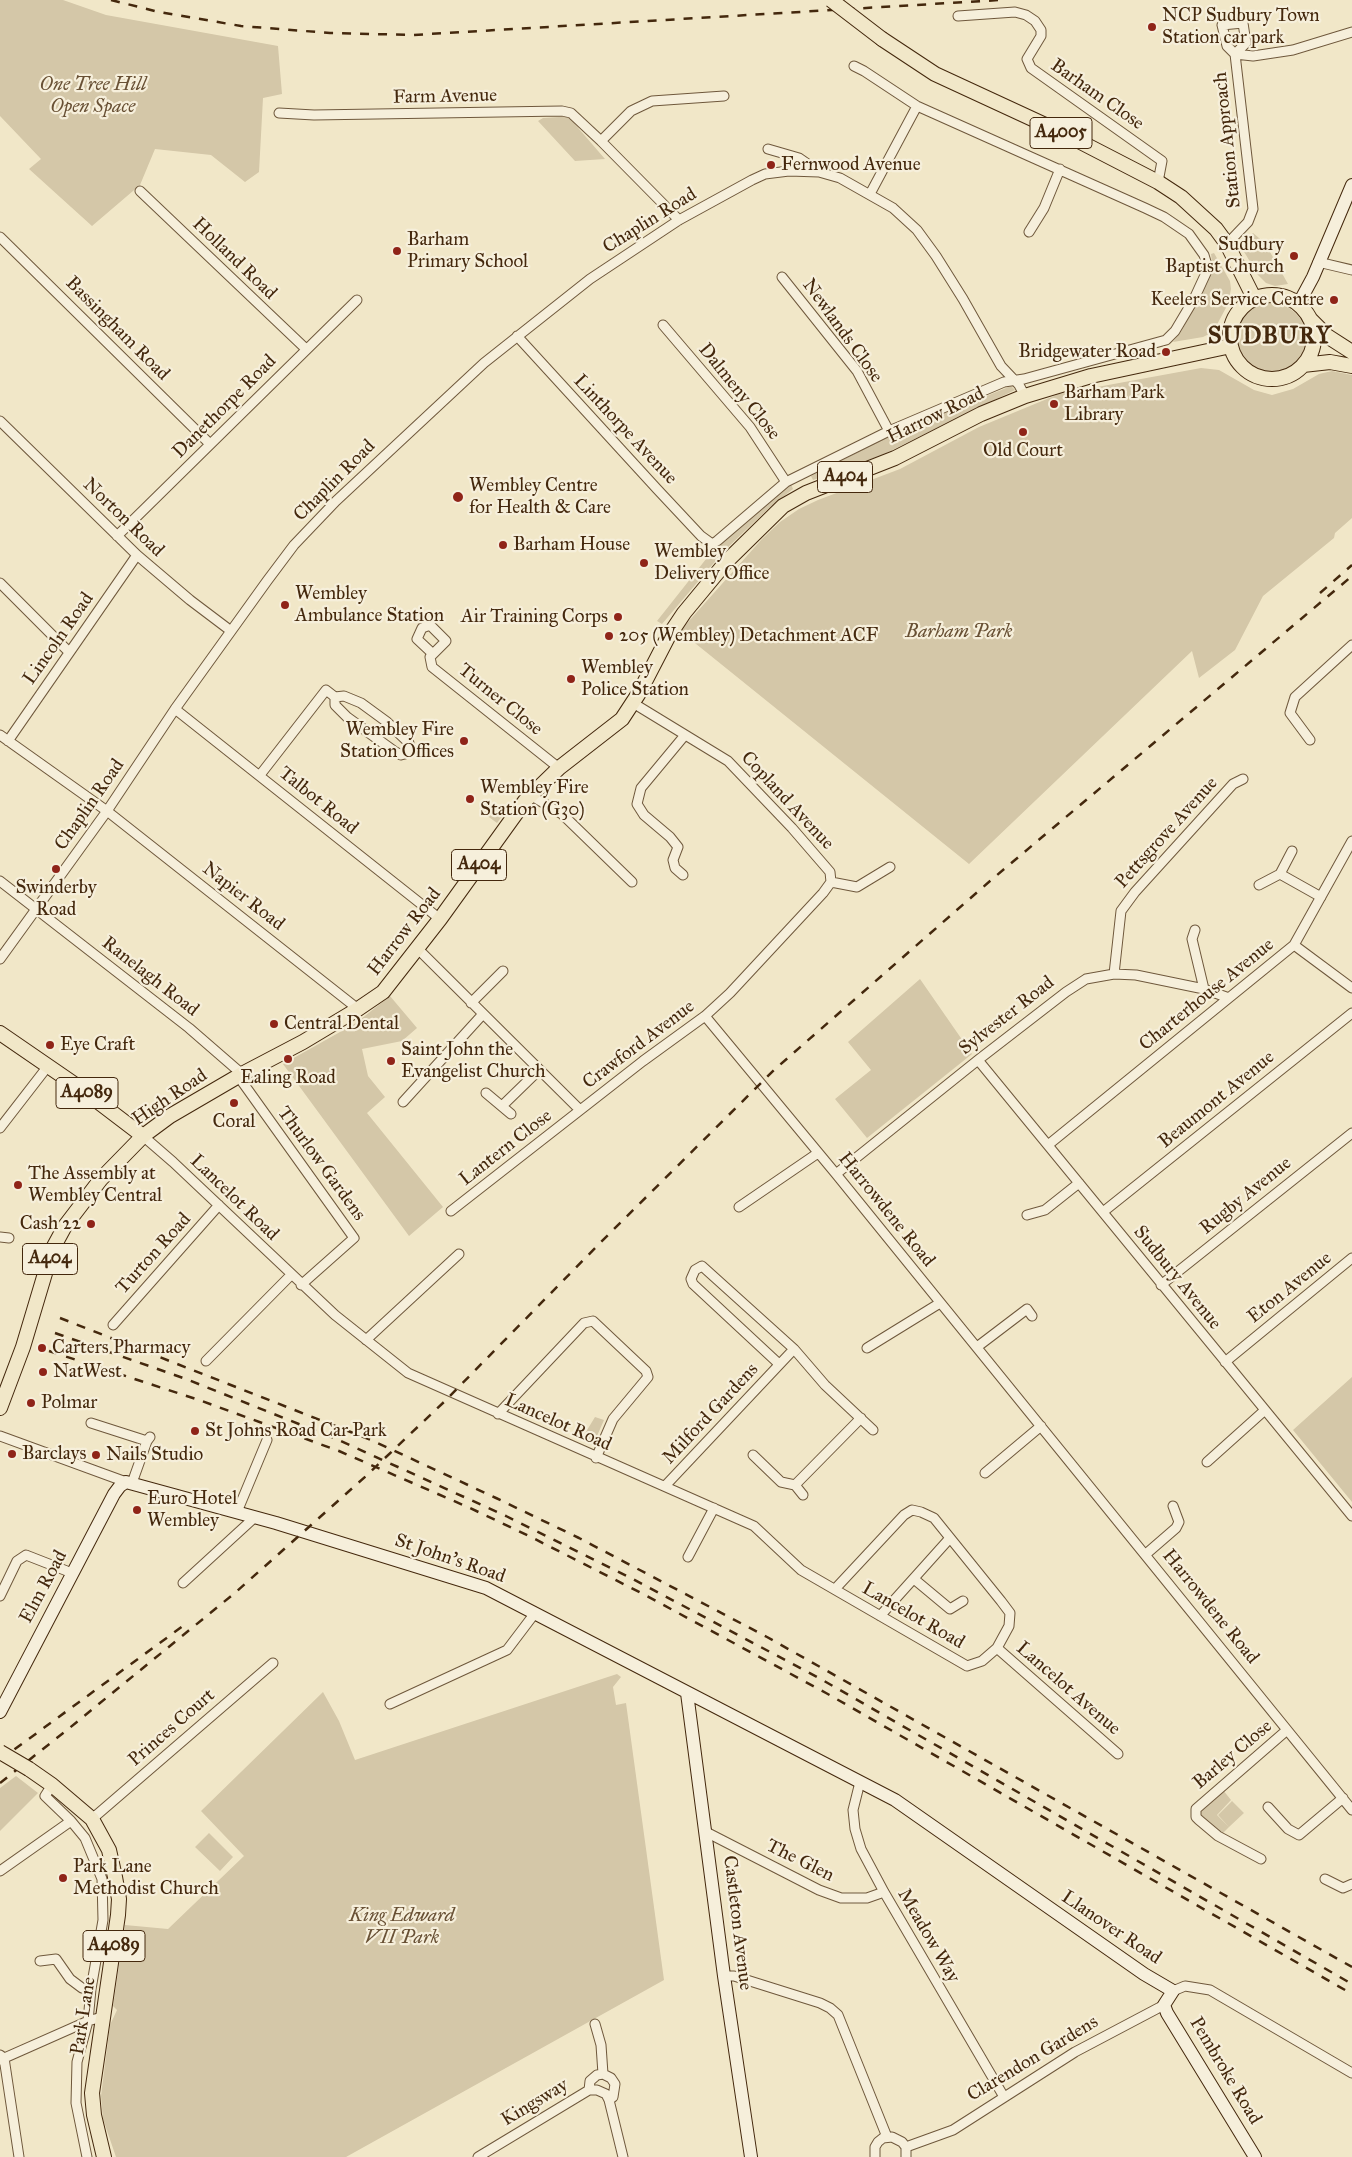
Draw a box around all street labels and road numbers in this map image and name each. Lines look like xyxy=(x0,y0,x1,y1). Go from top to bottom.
street label: Barham Close xyxy=(1046,54,1148,136)
street label: Station Approach xyxy=(1210,71,1246,209)
street label: Farm Avenue xyxy=(393,85,497,109)
road number: A4005 xyxy=(1030,118,1092,148)
street label: Chaplin Road xyxy=(599,183,701,259)
street label: Holland Road xyxy=(187,213,281,305)
street label: Bassingham Road xyxy=(60,272,174,386)
street label: Newlands Close xyxy=(797,275,887,387)
street label: Dalmeny Close xyxy=(693,339,785,445)
street label: Danethorpe Road xyxy=(168,350,282,464)
street label: Linthorpe Avenue xyxy=(568,370,682,490)
street label: Harrow Road xyxy=(884,383,988,449)
street label: Chaplin Road xyxy=(289,435,381,527)
road number: A404 xyxy=(818,462,872,492)
street label: Norton Road xyxy=(78,474,168,562)
street label: Lincoln Road xyxy=(19,589,99,689)
street label: Turner Close xyxy=(453,659,547,741)
street label: Copland Avenue xyxy=(736,747,838,855)
street label: Chaplin Road xyxy=(50,755,130,855)
street label: Talbot Road xyxy=(274,762,362,840)
street label: Pettsgrove Avenue xyxy=(1111,773,1223,893)
road number: A404 xyxy=(452,850,506,880)
street label: Napier Road xyxy=(197,858,289,936)
street label: Harrow Road xyxy=(364,884,446,980)
street label: Ranelagh Road xyxy=(97,932,203,1022)
street label: Charterhouse Avenue xyxy=(1135,934,1279,1056)
street label: Sylvester Road xyxy=(955,972,1059,1060)
street label: Crawford Avenue xyxy=(579,996,699,1094)
street label: Beaumont Avenue xyxy=(1155,1046,1279,1154)
street label: High Road xyxy=(128,1065,212,1131)
road number: A4089 xyxy=(56,1078,118,1108)
street label: Thurlow Gardens xyxy=(272,1102,370,1226)
street label: Lantern Close xyxy=(455,1105,557,1191)
street label: Harrowdene Road xyxy=(833,1148,939,1272)
street label: Lancelot Road xyxy=(185,1150,283,1246)
street label: Rugby Avenue xyxy=(1196,1152,1296,1240)
street label: Turton Road xyxy=(112,1209,196,1299)
street label: Sudbury Avenue xyxy=(1128,1221,1226,1335)
road number: A404 xyxy=(22,1244,78,1274)
street label: Eton Avenue xyxy=(1243,1247,1337,1329)
street label: Milford Gardens xyxy=(658,1359,764,1469)
street label: Lancelot Road xyxy=(501,1389,615,1457)
street label: St John's Road xyxy=(392,1529,508,1589)
street label: Harrowdene Road xyxy=(1157,1545,1263,1669)
street label: Elm Road xyxy=(15,1547,73,1627)
street label: Lancelot Road xyxy=(858,1578,968,1654)
street label: Lancelot Avenue xyxy=(1011,1637,1125,1741)
street label: Princes Court xyxy=(124,1684,220,1772)
street label: Barley Close xyxy=(1189,1715,1277,1795)
street label: The Glen xyxy=(762,1835,838,1887)
street label: Castleton Avenue xyxy=(717,1854,757,1992)
street label: Meadow Way xyxy=(892,1885,964,1987)
street label: Llanover Road xyxy=(1057,1886,1165,1970)
road number: A4089 xyxy=(83,1930,145,1962)
street label: Park Lane xyxy=(67,1975,101,2057)
street label: Clarendon Gardens xyxy=(963,2011,1103,2107)
street label: Pembroke Road xyxy=(1184,2013,1266,2129)
street label: Kingsway xyxy=(497,2074,573,2132)

